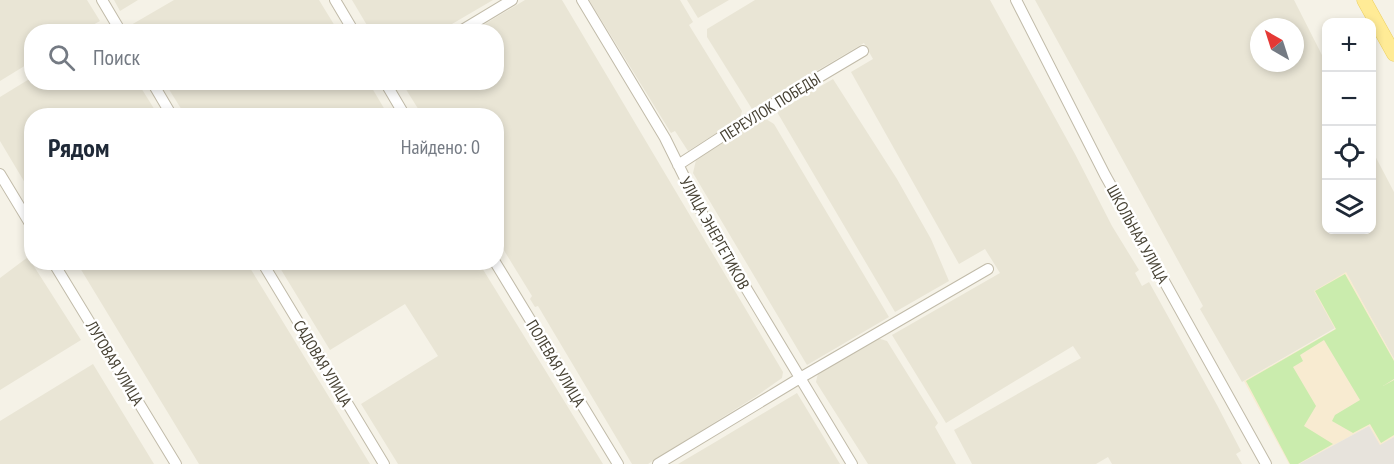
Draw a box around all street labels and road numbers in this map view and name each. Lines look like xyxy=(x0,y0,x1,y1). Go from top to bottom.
street label: ПЕРЕУЛОК ПОБЕДЫ xyxy=(716,68,824,146)
street label: УЛИЦА ЭНЕРГЕТИКОВ xyxy=(676,173,754,293)
street label: ШКОЛЬНАЯ УЛИЦА xyxy=(1103,181,1174,287)
street label: ЛУГОВАЯ УЛИЦА xyxy=(81,316,148,409)
street label: САДОВАЯ УЛИЦА xyxy=(289,316,357,410)
street label: ПОЛЕВАЯ УЛИЦА xyxy=(522,316,590,410)

